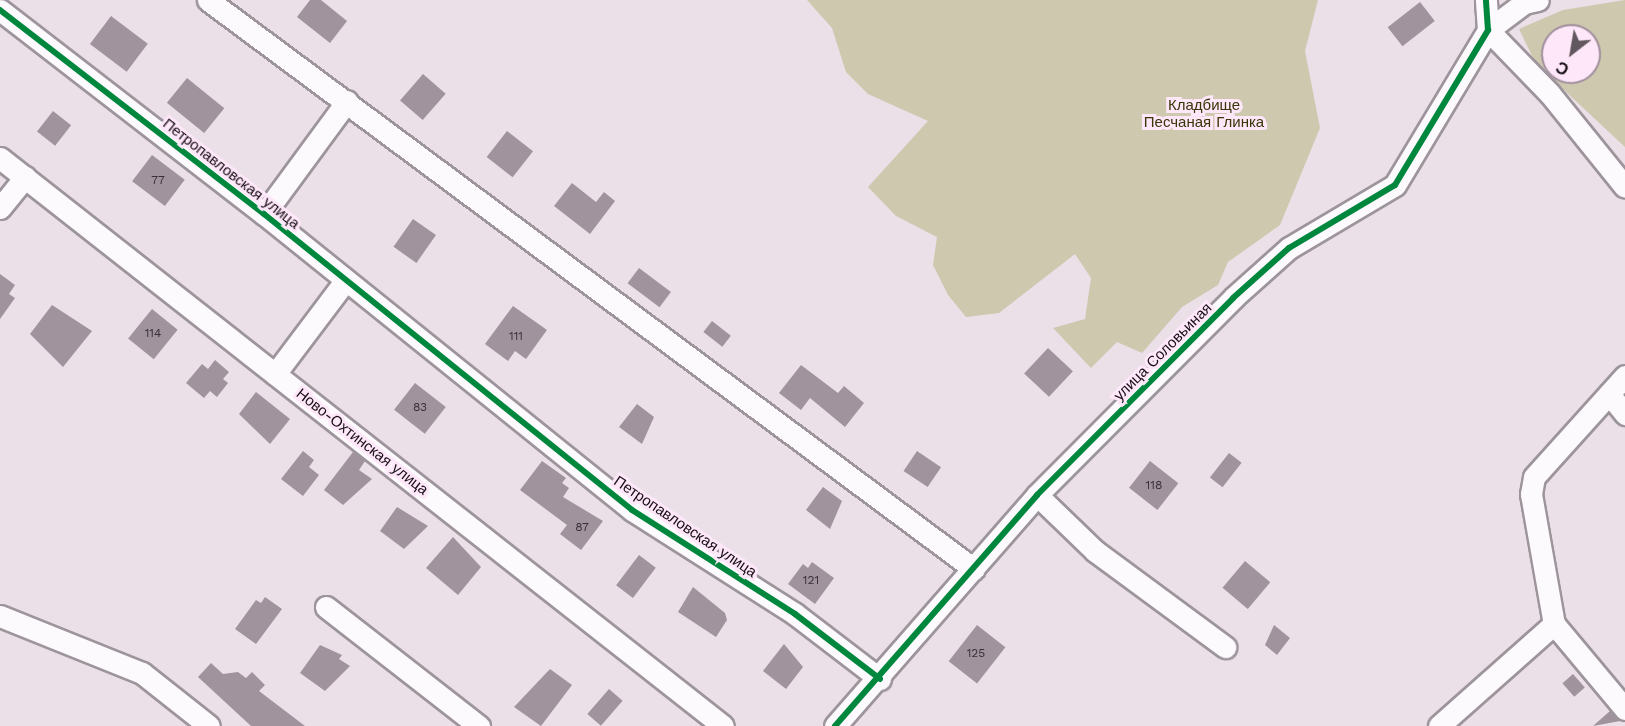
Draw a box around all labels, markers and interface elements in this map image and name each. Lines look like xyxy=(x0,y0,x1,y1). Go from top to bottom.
north arrow xyxy=(1541,24,1601,84)
text: С xyxy=(1553,57,1572,79)
park label: Кладбище Песчаная Глинка xyxy=(1144,96,1264,131)
street label: Петропавловская улица xyxy=(159,115,303,233)
house number: 77 xyxy=(151,174,165,188)
street label: улица Соловьиная xyxy=(1110,299,1216,405)
house number: 114 xyxy=(145,327,161,341)
house number: 111 xyxy=(509,330,523,344)
street label: Ново-Охтинская улица xyxy=(292,385,432,499)
house number: 83 xyxy=(413,401,427,415)
street label: Петропавловская улица xyxy=(610,472,760,582)
house number: 118 xyxy=(1146,479,1162,493)
house number: 87 xyxy=(575,521,589,535)
house number: 121 xyxy=(803,574,819,588)
house number: 125 xyxy=(967,647,985,661)

